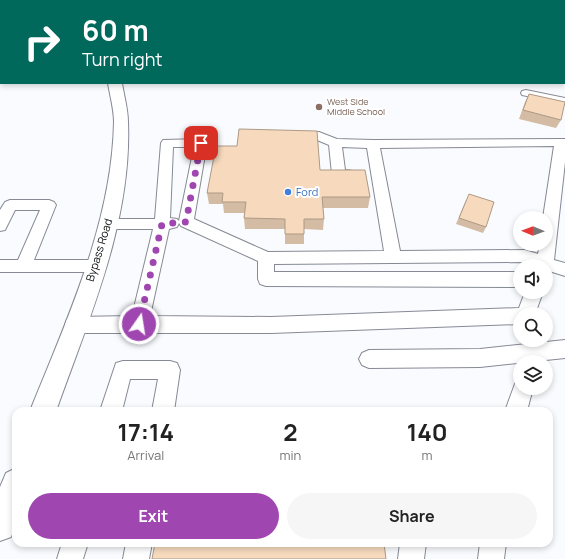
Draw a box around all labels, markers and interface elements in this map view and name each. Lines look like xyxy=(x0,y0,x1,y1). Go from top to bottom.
text: 60 m xyxy=(82,11,149,49)
icon: right xyxy=(16,16,68,68)
text: Turn right xyxy=(82,47,163,71)
place label: West Side Middle School xyxy=(327,95,385,118)
marker: West Side Middle School xyxy=(314,102,324,112)
pin xyxy=(184,126,218,160)
icon: arrive xyxy=(190,132,212,154)
place label: Ford xyxy=(296,184,318,199)
marker: Ford xyxy=(283,187,293,197)
north arrow xyxy=(513,211,553,251)
map controls xyxy=(513,211,553,395)
street label: Bypass Road xyxy=(82,217,115,283)
button: sound xyxy=(513,259,553,299)
position arrow xyxy=(118,303,160,345)
button: search xyxy=(513,307,553,347)
button: layers xyxy=(513,355,553,395)
text: 17:14 xyxy=(117,415,174,448)
text: 2 xyxy=(283,415,298,448)
text: 140 xyxy=(407,415,448,448)
text: Arrival xyxy=(127,446,164,464)
text: min xyxy=(279,446,301,464)
text: m xyxy=(422,446,433,464)
button: Exit xyxy=(28,493,279,539)
button: Share xyxy=(287,493,537,539)

